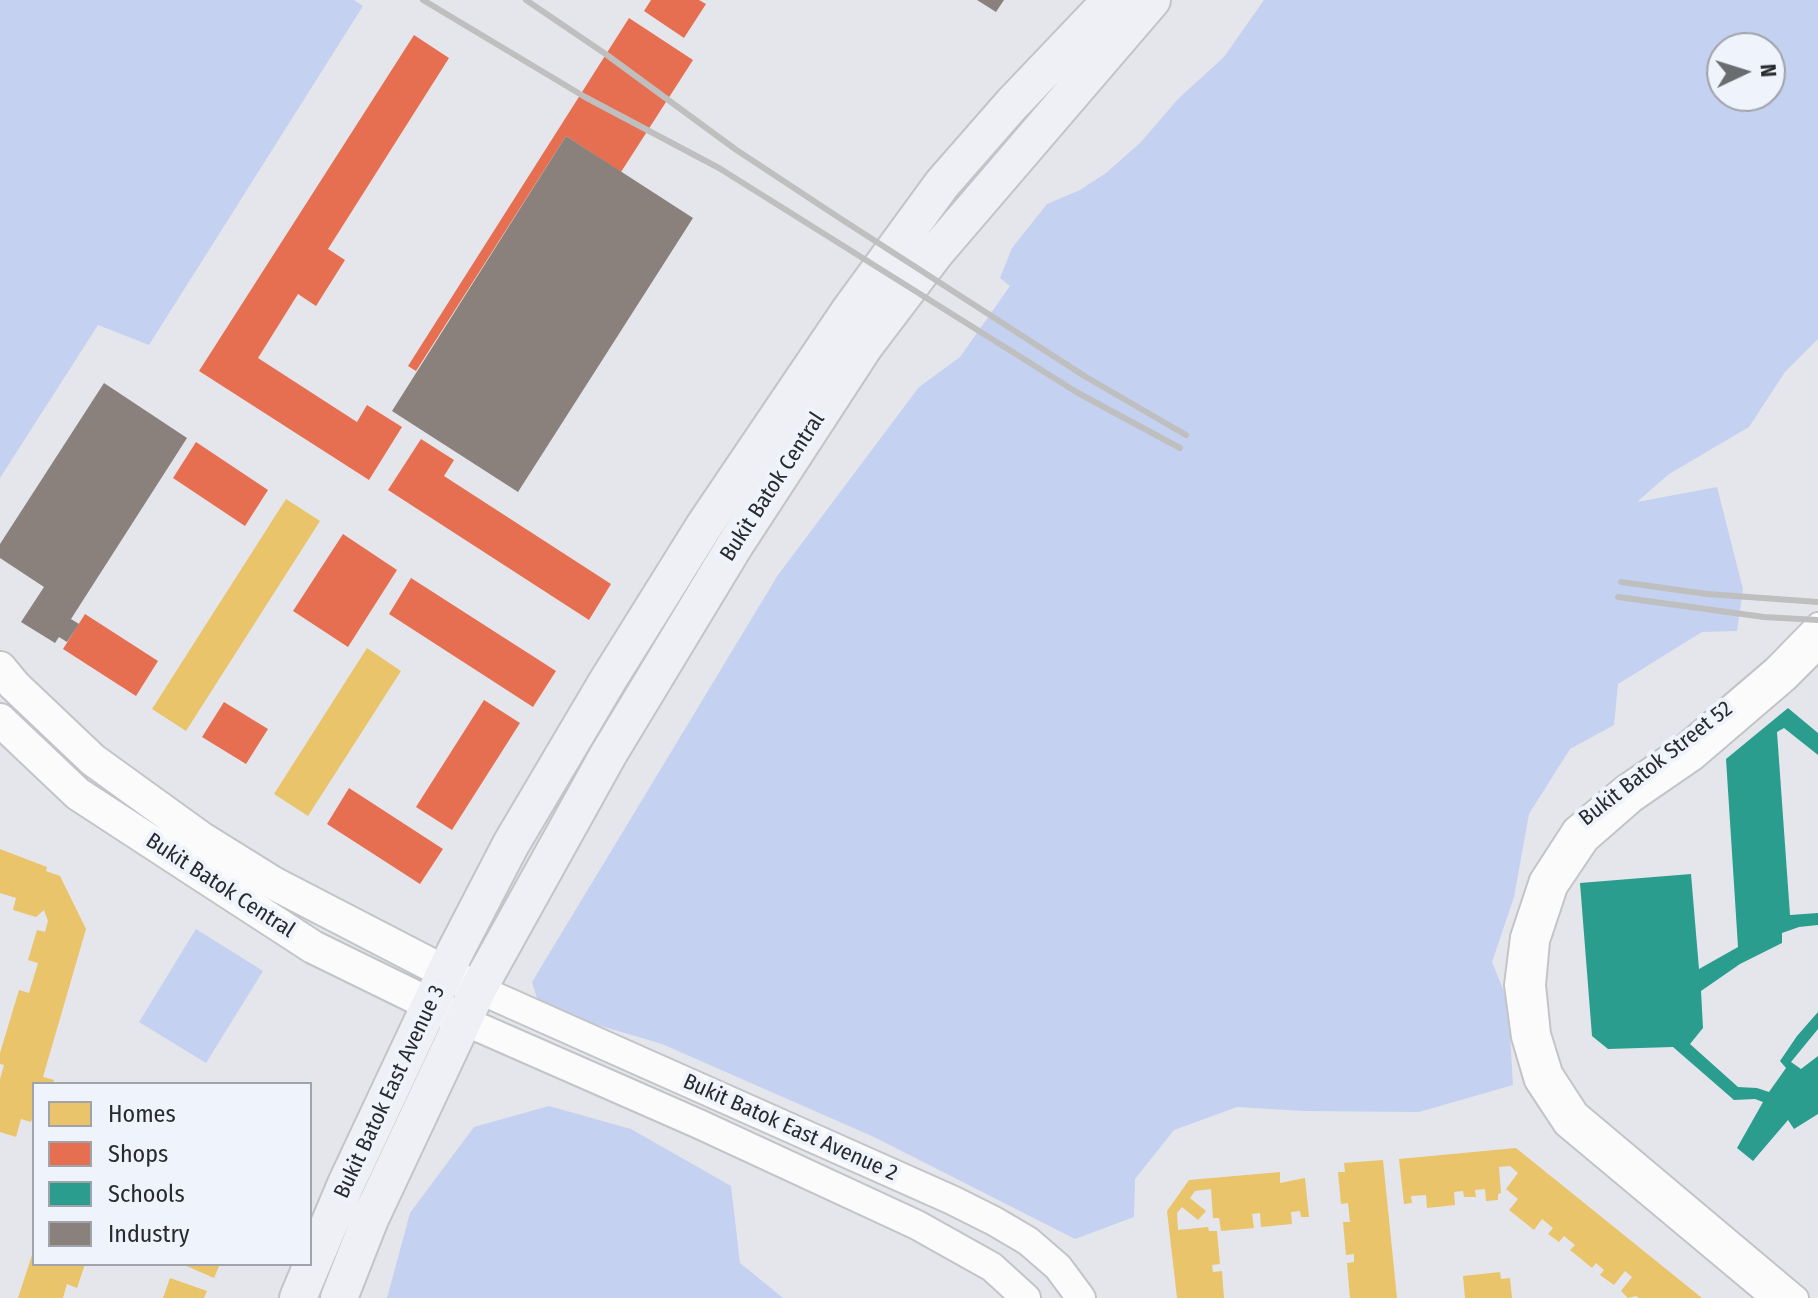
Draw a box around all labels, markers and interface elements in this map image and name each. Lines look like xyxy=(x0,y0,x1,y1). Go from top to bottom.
north arrow xyxy=(1706,32,1786,112)
text: N xyxy=(1755,63,1782,78)
street label: Bukit Batok Central xyxy=(715,408,831,566)
street label: Bukit Batok Street 52 xyxy=(1574,696,1738,832)
street label: Bukit Batok Central xyxy=(141,828,299,944)
street label: Bukit Batok East Avenue 3 xyxy=(329,981,451,1203)
street label: Bukit Batok East Avenue 2 xyxy=(679,1069,901,1187)
legend xyxy=(32,1082,312,1266)
text: Homes xyxy=(108,1100,176,1128)
text: Shops xyxy=(108,1140,168,1168)
text: Schools xyxy=(108,1180,185,1208)
text: Industry xyxy=(108,1220,190,1248)

